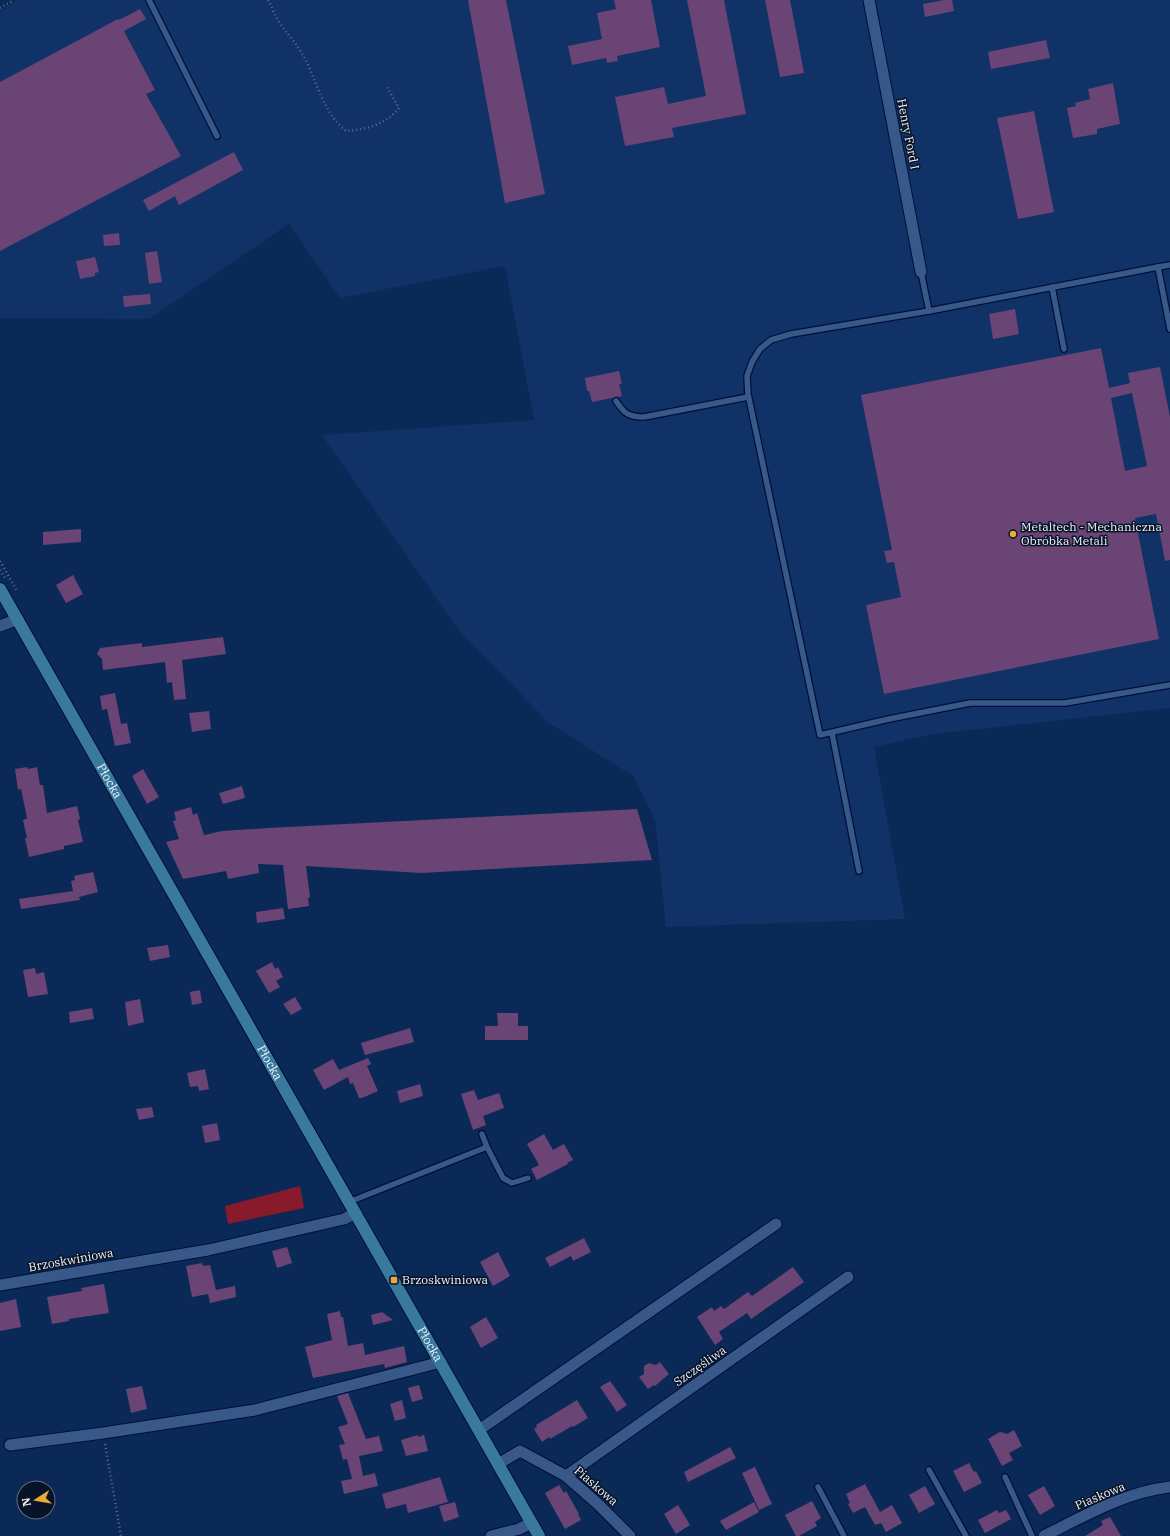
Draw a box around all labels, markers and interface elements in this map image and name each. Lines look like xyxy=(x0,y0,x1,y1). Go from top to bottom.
street label: Henry Ford I xyxy=(894,97,923,171)
place label: Metaltech - Mechaniczna Obróbka Metali xyxy=(1021,519,1162,548)
marker: Metaltech - Mechaniczna Obróbka Metali xyxy=(1008,529,1018,539)
street label: Płocka xyxy=(94,761,126,801)
street label: Płocka xyxy=(254,1042,286,1083)
street label: Brzoskwiniowa xyxy=(27,1245,115,1274)
place label: Brzoskwiniowa xyxy=(402,1272,488,1287)
marker: Brzoskwiniowa xyxy=(389,1275,399,1285)
street label: Płocka xyxy=(414,1324,446,1365)
street label: Szczęśliwa xyxy=(671,1342,729,1389)
street label: Piaskowa xyxy=(571,1463,622,1509)
street label: Piaskowa xyxy=(1072,1478,1128,1513)
north arrow xyxy=(16,1480,56,1520)
text: N xyxy=(18,1496,34,1508)

